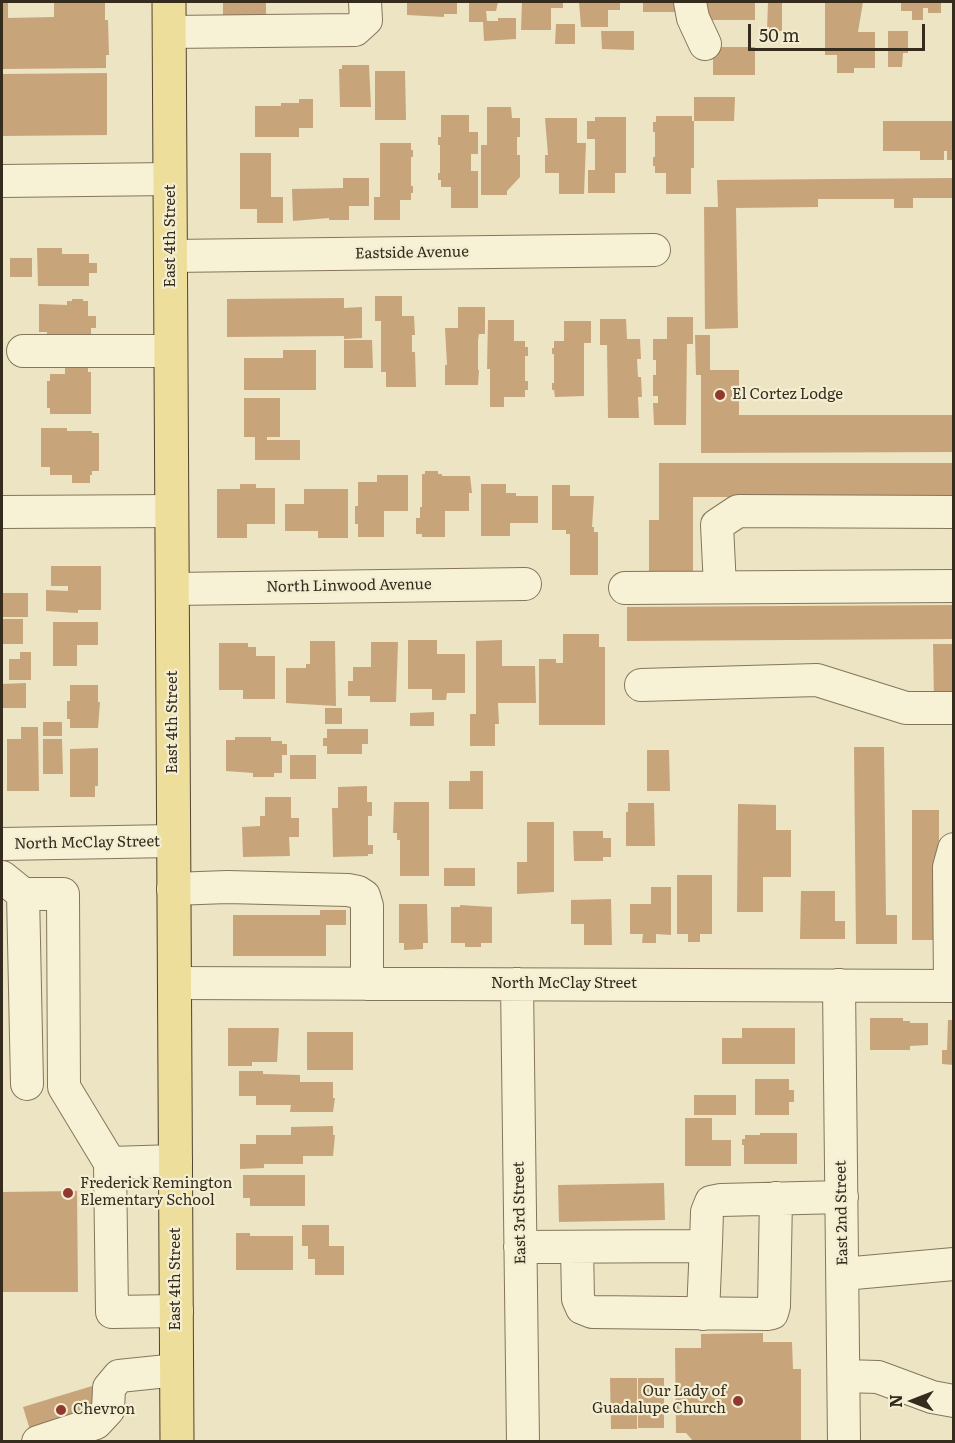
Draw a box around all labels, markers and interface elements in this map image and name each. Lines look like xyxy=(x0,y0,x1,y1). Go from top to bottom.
scale bar xyxy=(751,12,928,50)
text: 50 m xyxy=(759,21,800,48)
street label: East 4th Street xyxy=(162,184,180,288)
street label: Eastside Avenue xyxy=(355,243,469,263)
place label: El Cortez Lodge xyxy=(732,386,843,404)
marker: El Cortez Lodge xyxy=(713,388,727,402)
street label: North Linwood Avenue xyxy=(266,576,432,596)
street label: East 4th Street xyxy=(164,670,182,774)
street label: North McClay Street xyxy=(14,833,160,853)
street label: North McClay Street xyxy=(491,975,637,993)
street label: East 2nd Street xyxy=(832,1160,852,1266)
street label: East 3rd Street xyxy=(510,1161,530,1265)
place label: Frederick Remington Elementary School xyxy=(80,1175,232,1210)
marker: Frederick Remington Elementary School xyxy=(61,1186,75,1200)
street label: East 4th Street xyxy=(167,1227,185,1331)
north arrow xyxy=(883,1371,943,1431)
place label: Our Lady of Guadalupe Church xyxy=(592,1383,726,1418)
marker: Our Lady of Guadalupe Church xyxy=(731,1394,745,1408)
text: N xyxy=(883,1394,907,1408)
place label: Chevron xyxy=(73,1401,135,1419)
marker: Chevron xyxy=(54,1403,68,1417)

